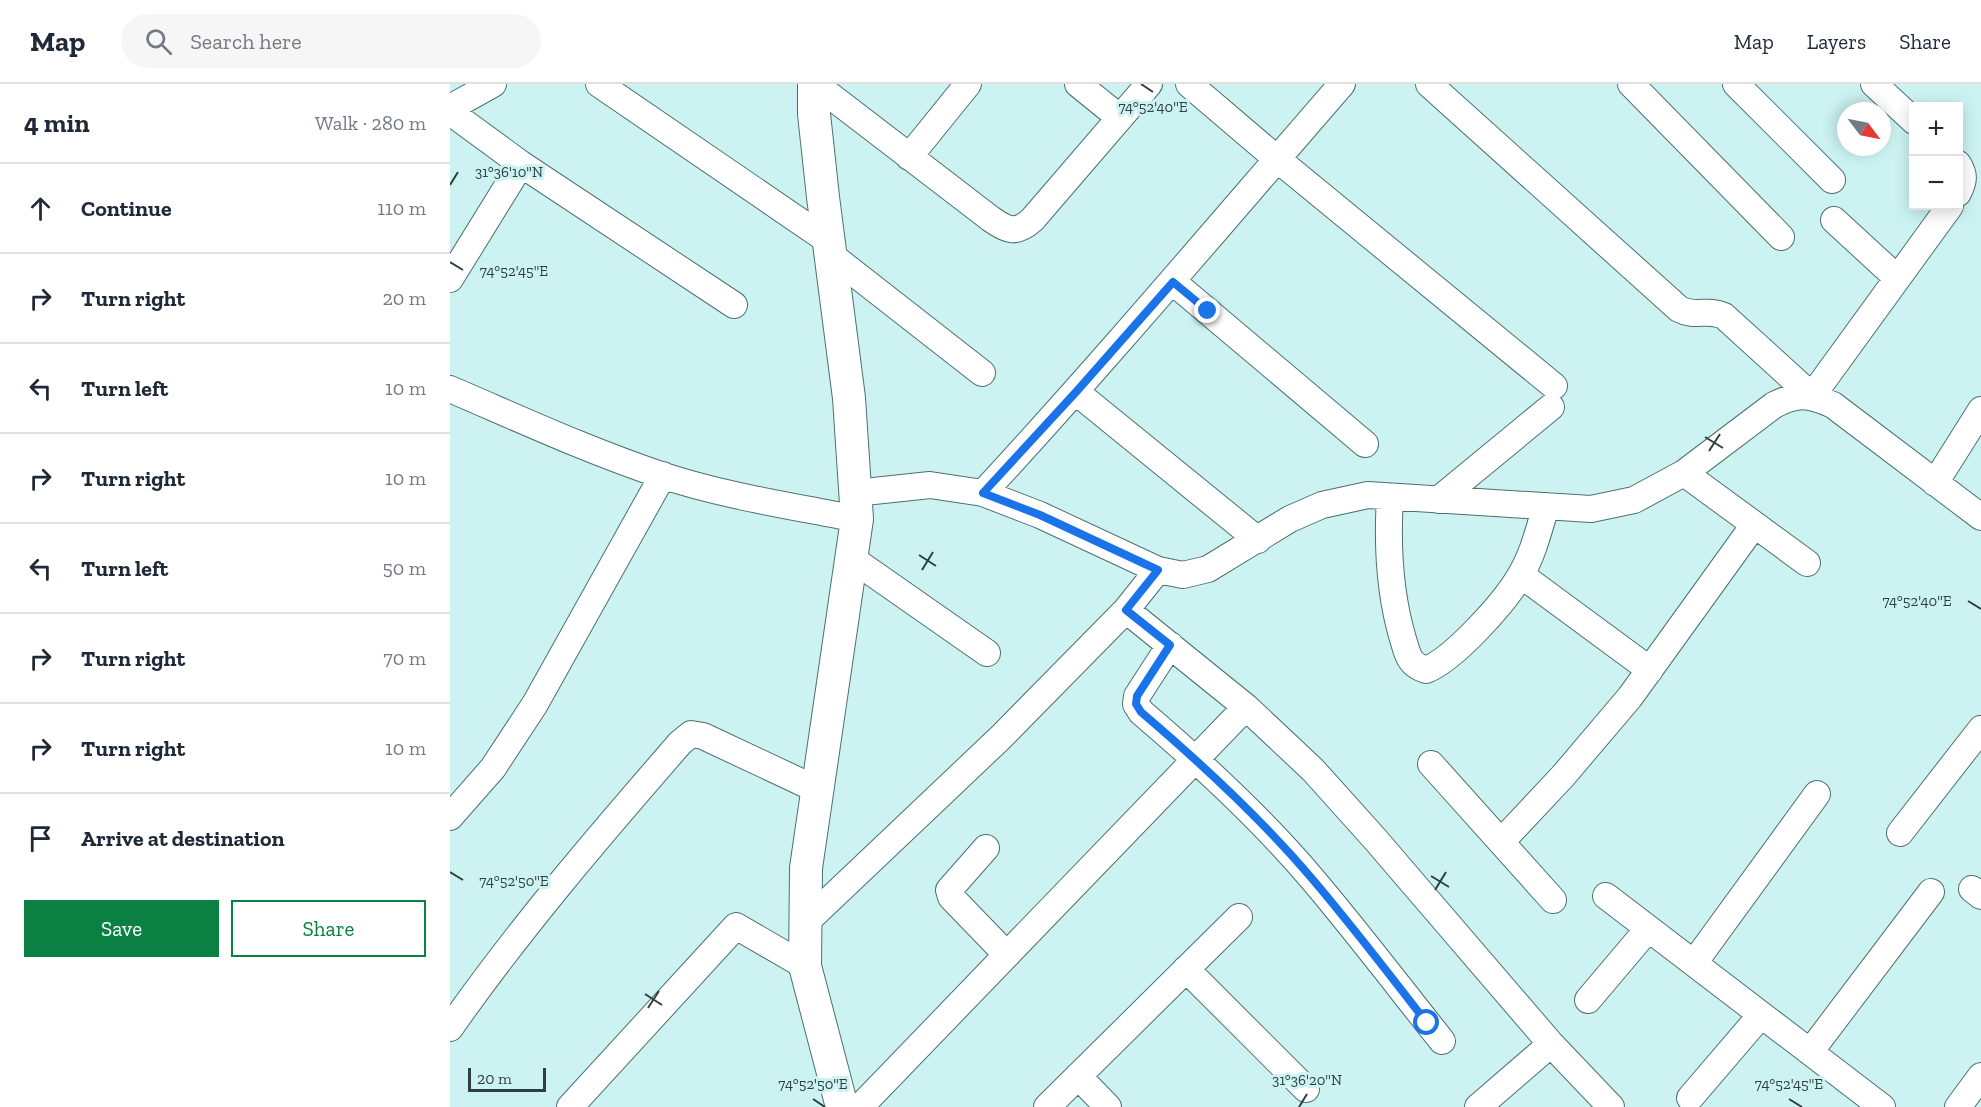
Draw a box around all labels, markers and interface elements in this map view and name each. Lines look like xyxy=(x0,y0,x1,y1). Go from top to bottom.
search box xyxy=(121,14,541,68)
text: Map xyxy=(30,25,85,58)
icon: search xyxy=(142,25,175,58)
text: Search here xyxy=(190,28,302,55)
text: Map xyxy=(1734,29,1774,54)
text: Layers xyxy=(1807,29,1866,54)
text: Share xyxy=(1899,29,1951,54)
text: 74°52'40"E xyxy=(1118,98,1188,116)
north arrow xyxy=(1837,102,1891,156)
map controls xyxy=(1909,102,1963,210)
button: + xyxy=(1909,102,1963,156)
text: 4 min xyxy=(24,107,90,139)
text: Walk · 280 m xyxy=(315,111,426,135)
button: − xyxy=(1909,156,1963,210)
text: 31°36'10"N xyxy=(475,163,543,181)
icon: ahead xyxy=(24,192,57,225)
text: Continue xyxy=(81,195,172,222)
text: 110 m xyxy=(377,196,426,220)
text: 74°52'45"E xyxy=(480,262,548,280)
icon: right xyxy=(24,282,57,315)
text: Turn right xyxy=(81,285,185,312)
text: 20 m xyxy=(382,286,426,310)
route end xyxy=(1194,297,1220,323)
icon: left xyxy=(24,372,57,405)
text: Turn left xyxy=(81,375,168,402)
text: 10 m xyxy=(385,376,426,400)
icon: right xyxy=(24,462,57,495)
text: Turn right xyxy=(81,465,185,492)
text: 10 m xyxy=(385,466,426,490)
icon: left xyxy=(24,552,57,585)
text: Turn left xyxy=(81,555,168,582)
text: 50 m xyxy=(382,556,426,580)
text: 74°52'40"E xyxy=(1882,592,1952,610)
icon: right xyxy=(24,642,57,675)
text: Turn right xyxy=(81,645,185,672)
text: 70 m xyxy=(383,646,426,670)
icon: right xyxy=(24,732,57,765)
text: Turn right xyxy=(81,735,185,762)
text: 10 m xyxy=(385,736,426,760)
icon: arrive xyxy=(24,822,57,855)
text: Arrive at destination xyxy=(81,825,284,852)
text: 74°52'50"E xyxy=(479,872,549,890)
button: Save xyxy=(24,900,219,957)
button: Share xyxy=(231,900,426,957)
route start xyxy=(1413,1009,1439,1035)
scale bar xyxy=(468,1065,546,1092)
text: 20 m xyxy=(477,1069,512,1088)
text: 31°36'20"N xyxy=(1272,1071,1342,1089)
text: 74°52'50"E xyxy=(778,1075,848,1093)
text: 74°52'45"E xyxy=(1755,1075,1823,1093)

